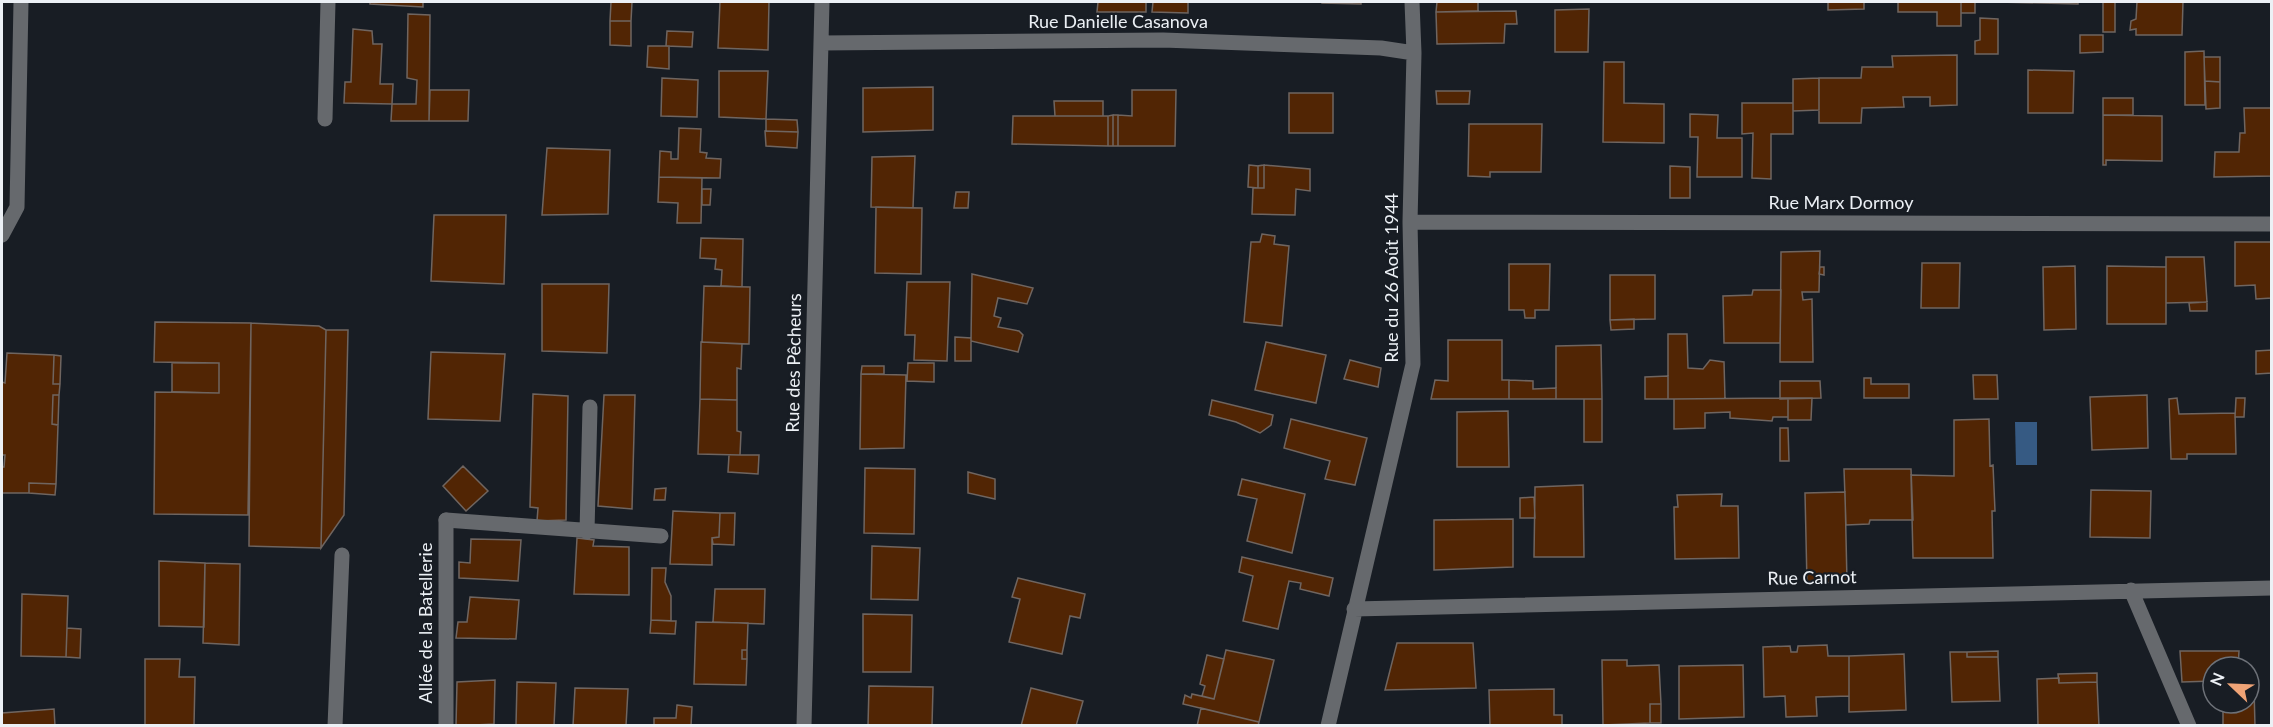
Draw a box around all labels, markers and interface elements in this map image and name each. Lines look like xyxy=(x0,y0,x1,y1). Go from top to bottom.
street label: Rue Danielle Casanova xyxy=(1028,10,1208,32)
street label: Rue Marx Dormoy xyxy=(1769,191,1914,213)
street label: Rue du 26 Août 1944 xyxy=(1380,193,1402,363)
street label: Rue des Pêcheurs xyxy=(781,293,805,433)
street label: Allée de la Batellerie xyxy=(414,543,436,703)
street label: Rue Carnot xyxy=(1767,565,1857,589)
north arrow xyxy=(2201,655,2261,715)
text: N xyxy=(2206,670,2228,688)

